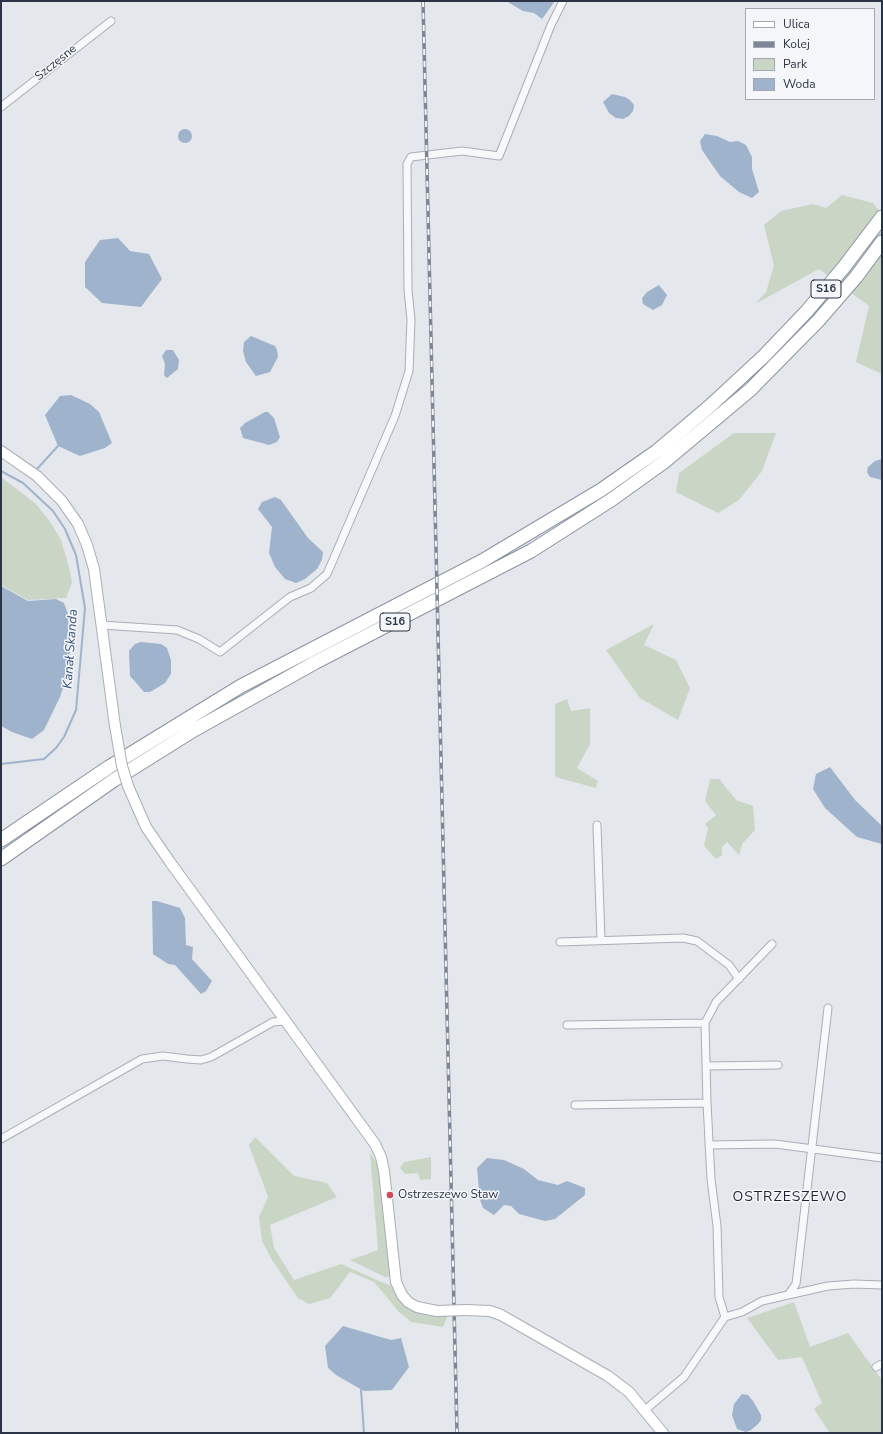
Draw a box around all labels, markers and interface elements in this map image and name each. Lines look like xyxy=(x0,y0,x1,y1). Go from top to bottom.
legend xyxy=(745,8,875,100)
text: Ulica xyxy=(783,16,810,32)
text: Kolej xyxy=(783,36,810,52)
street label: Szczęsne xyxy=(32,42,80,84)
text: Park xyxy=(783,56,807,72)
text: Woda xyxy=(783,76,816,92)
road number: S16 xyxy=(811,280,841,298)
water label: Kanał Skanda xyxy=(60,609,82,689)
road number: S16 xyxy=(380,613,410,631)
place label: Ostrzeszewo Staw xyxy=(398,1188,498,1202)
marker: Ostrzeszewo Staw xyxy=(385,1190,395,1200)
district label: OSTRZESZEWO xyxy=(733,1190,847,1206)

